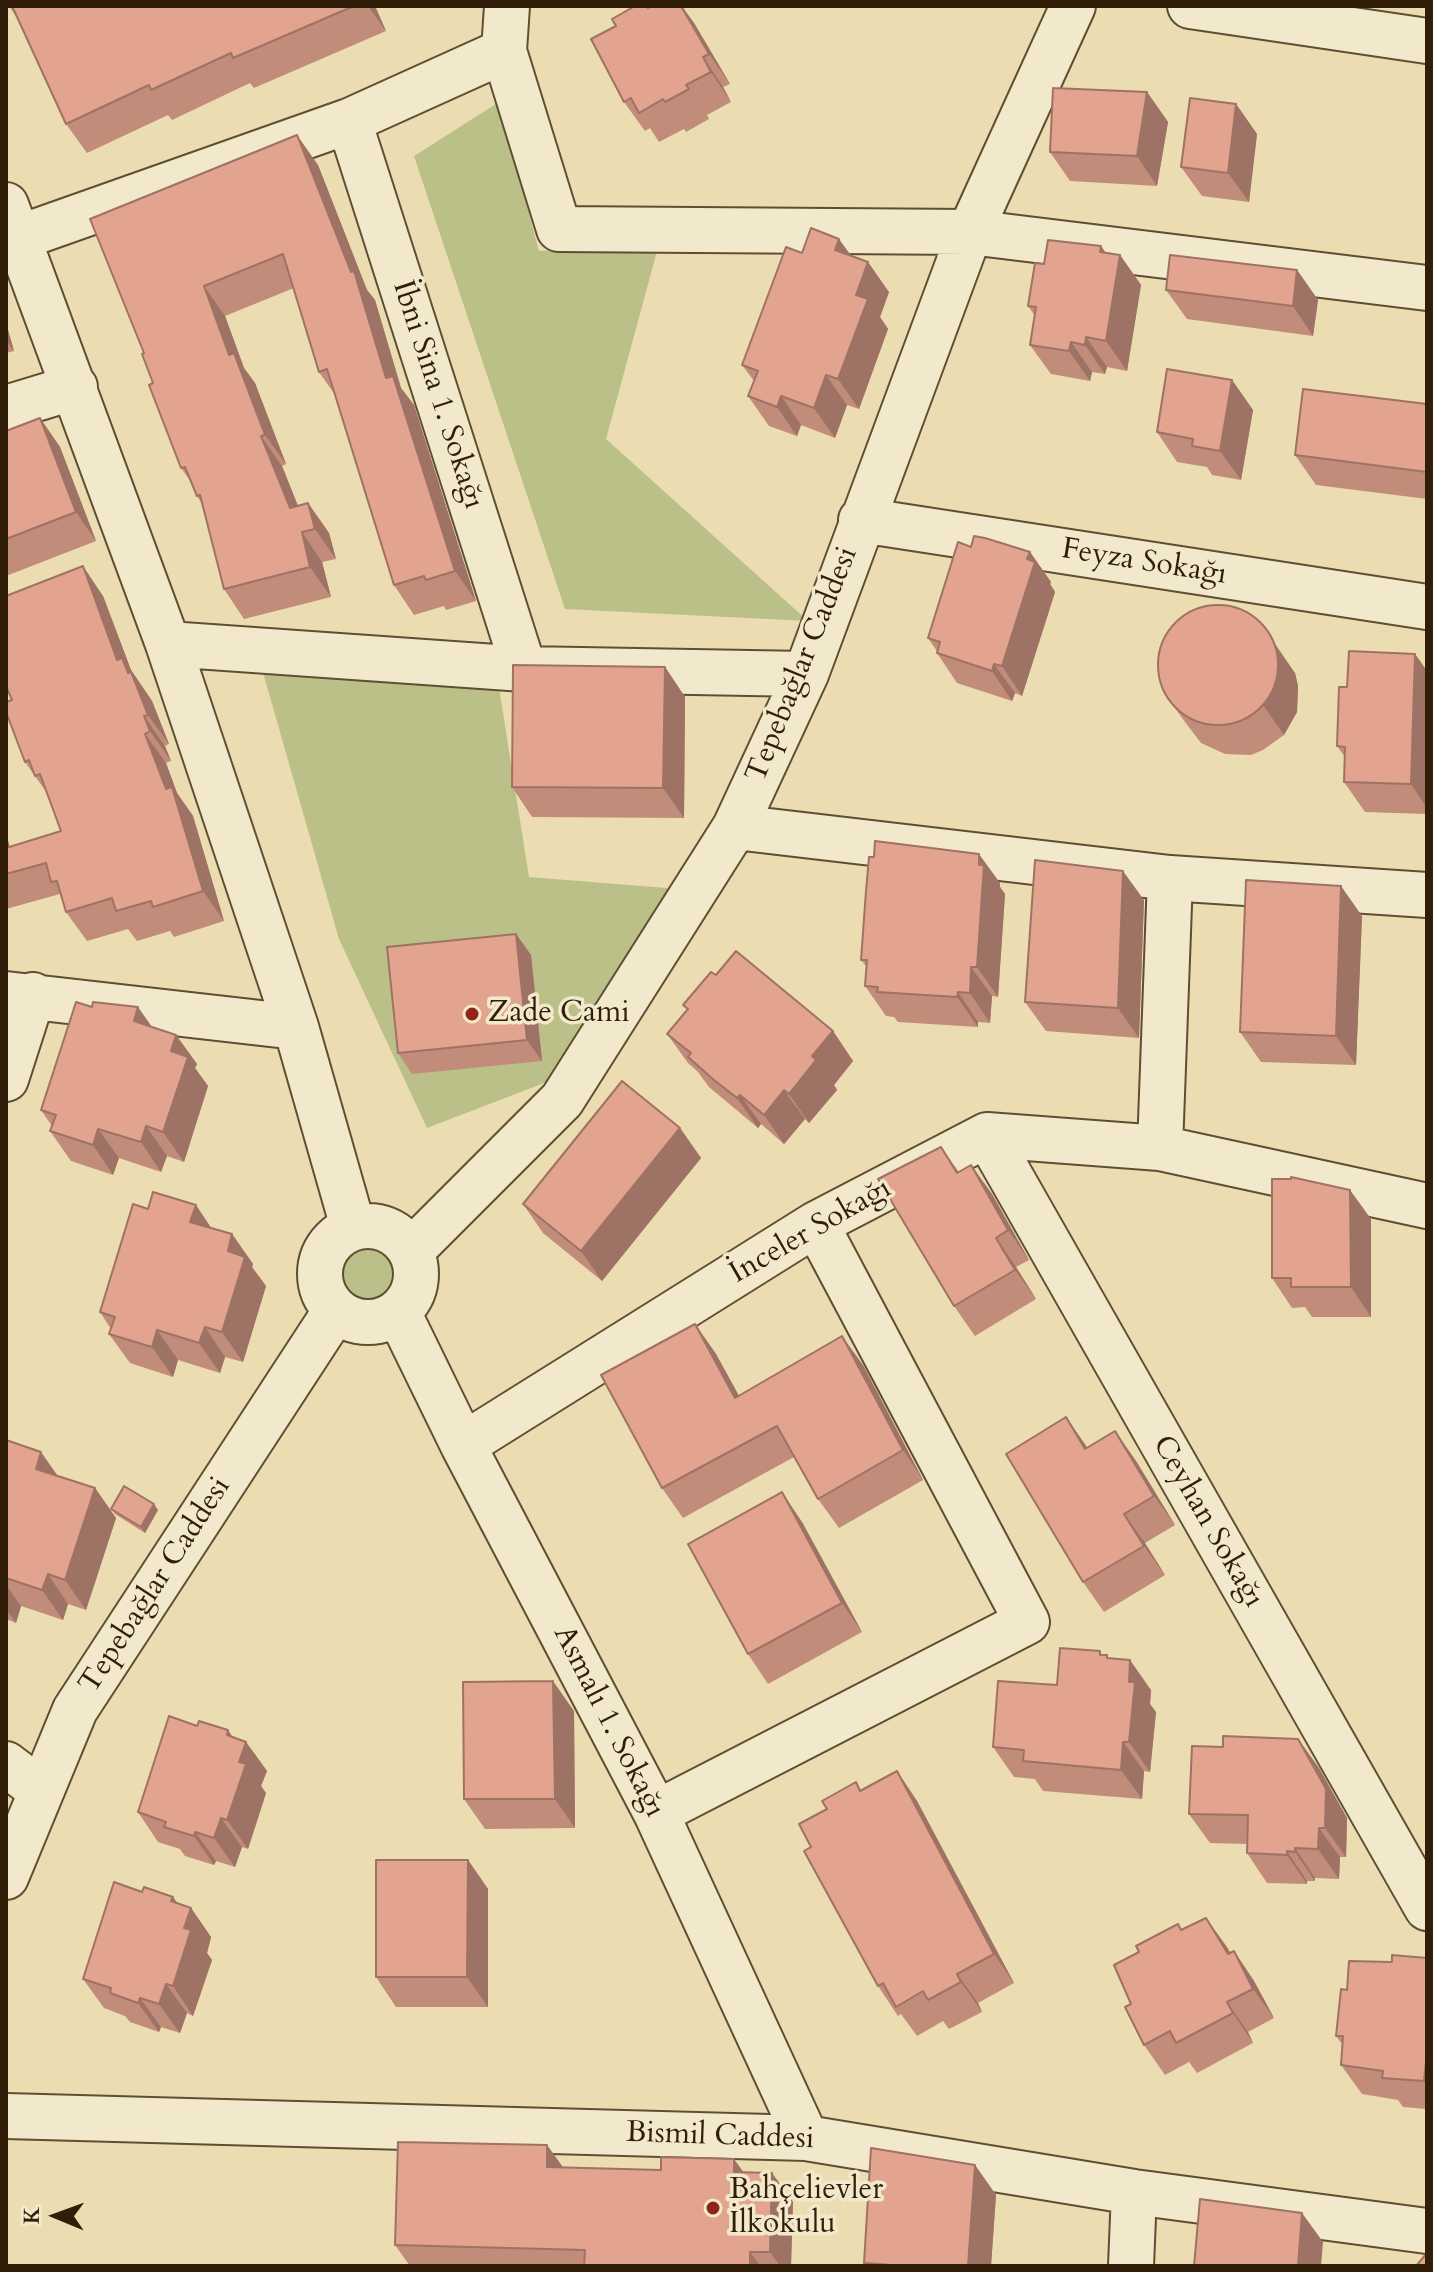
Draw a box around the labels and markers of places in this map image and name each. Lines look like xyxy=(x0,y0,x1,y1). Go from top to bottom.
place label: Zade Cami xyxy=(488,996,630,1032)
marker: Zade Cami xyxy=(463,1005,481,1023)
place label: Bahçelievler İlkokulu xyxy=(729,2173,883,2244)
marker: Bahçelievler İlkokulu xyxy=(704,2199,722,2217)

